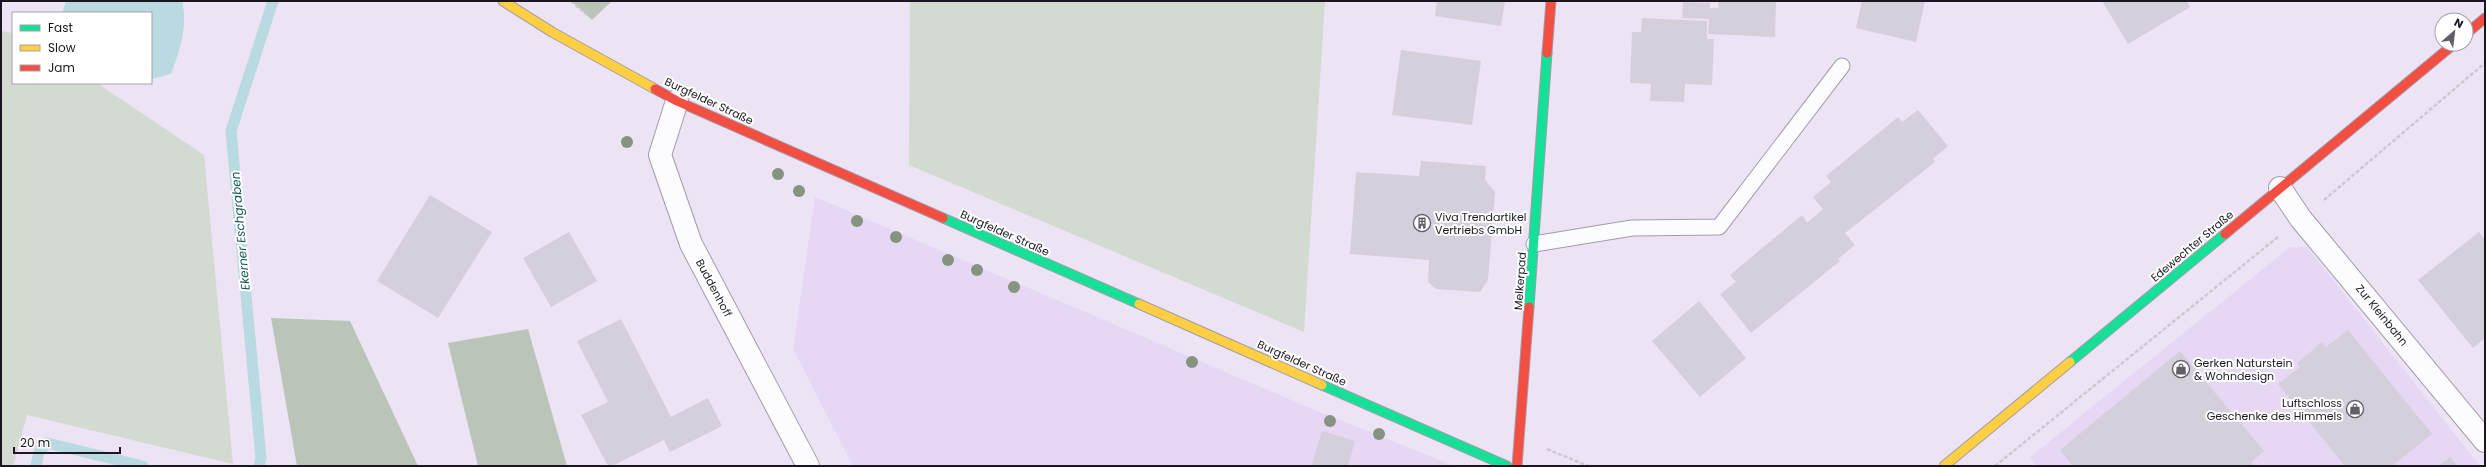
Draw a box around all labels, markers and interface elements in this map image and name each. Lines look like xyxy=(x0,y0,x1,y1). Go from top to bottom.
legend xyxy=(12,12,152,84)
north arrow xyxy=(2434,12,2474,52)
text: N xyxy=(2451,14,2466,32)
text: Fast xyxy=(48,19,73,36)
text: Slow xyxy=(48,39,76,56)
text: Jam xyxy=(48,59,75,76)
street label: Burgfelder Straße xyxy=(662,73,756,129)
water label: Ekerner Eschgraben xyxy=(226,171,254,291)
street label: Burgfelder Straße xyxy=(958,206,1052,260)
street label: Edewechter Straße xyxy=(2147,206,2237,285)
place label: Viva Trendartikel Vertriebs GmbH xyxy=(1435,209,1526,238)
building icon: Viva Trendartikel Vertriebs GmbH xyxy=(1412,213,1432,233)
street label: Melkerpad xyxy=(1510,252,1530,310)
street label: Buddenhoff xyxy=(692,256,736,320)
street label: Zur Kleinbahn xyxy=(2352,281,2412,349)
street label: Burgfelder Straße xyxy=(1255,336,1349,390)
place label: Gerken Naturstein & Wohndesign xyxy=(2194,355,2293,384)
shop icon: Gerken Naturstein & Wohndesign xyxy=(2171,359,2191,379)
place label: Luftschloss Geschenke des Himmels xyxy=(2207,395,2342,424)
shop icon: Luftschloss Geschenke des Himmels xyxy=(2345,399,2365,419)
scale bar xyxy=(14,429,120,455)
text: 20 m xyxy=(20,434,50,451)

